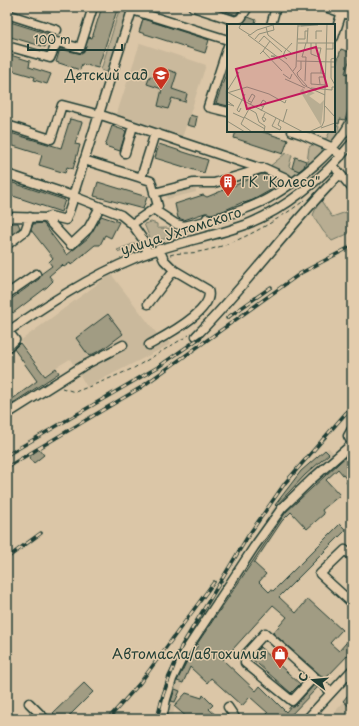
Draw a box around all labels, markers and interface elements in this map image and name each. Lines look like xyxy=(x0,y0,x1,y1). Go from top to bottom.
inset map xyxy=(227,24,335,132)
scale bar xyxy=(28,26,122,52)
text: 100 m xyxy=(34,30,71,48)
place label: Детский сад xyxy=(64,64,148,85)
school or university icon: Детский сад xyxy=(151,65,171,90)
place label: ГК "Колесо" xyxy=(241,171,321,192)
building icon: ГК "Колесо" xyxy=(218,172,238,197)
street label: улица Ухтомского xyxy=(118,201,244,260)
place label: Автомасла/автохимия xyxy=(112,643,267,664)
shop icon: Автомасла/автохимия xyxy=(270,644,290,669)
north arrow xyxy=(293,660,333,700)
text: С xyxy=(294,671,312,683)

